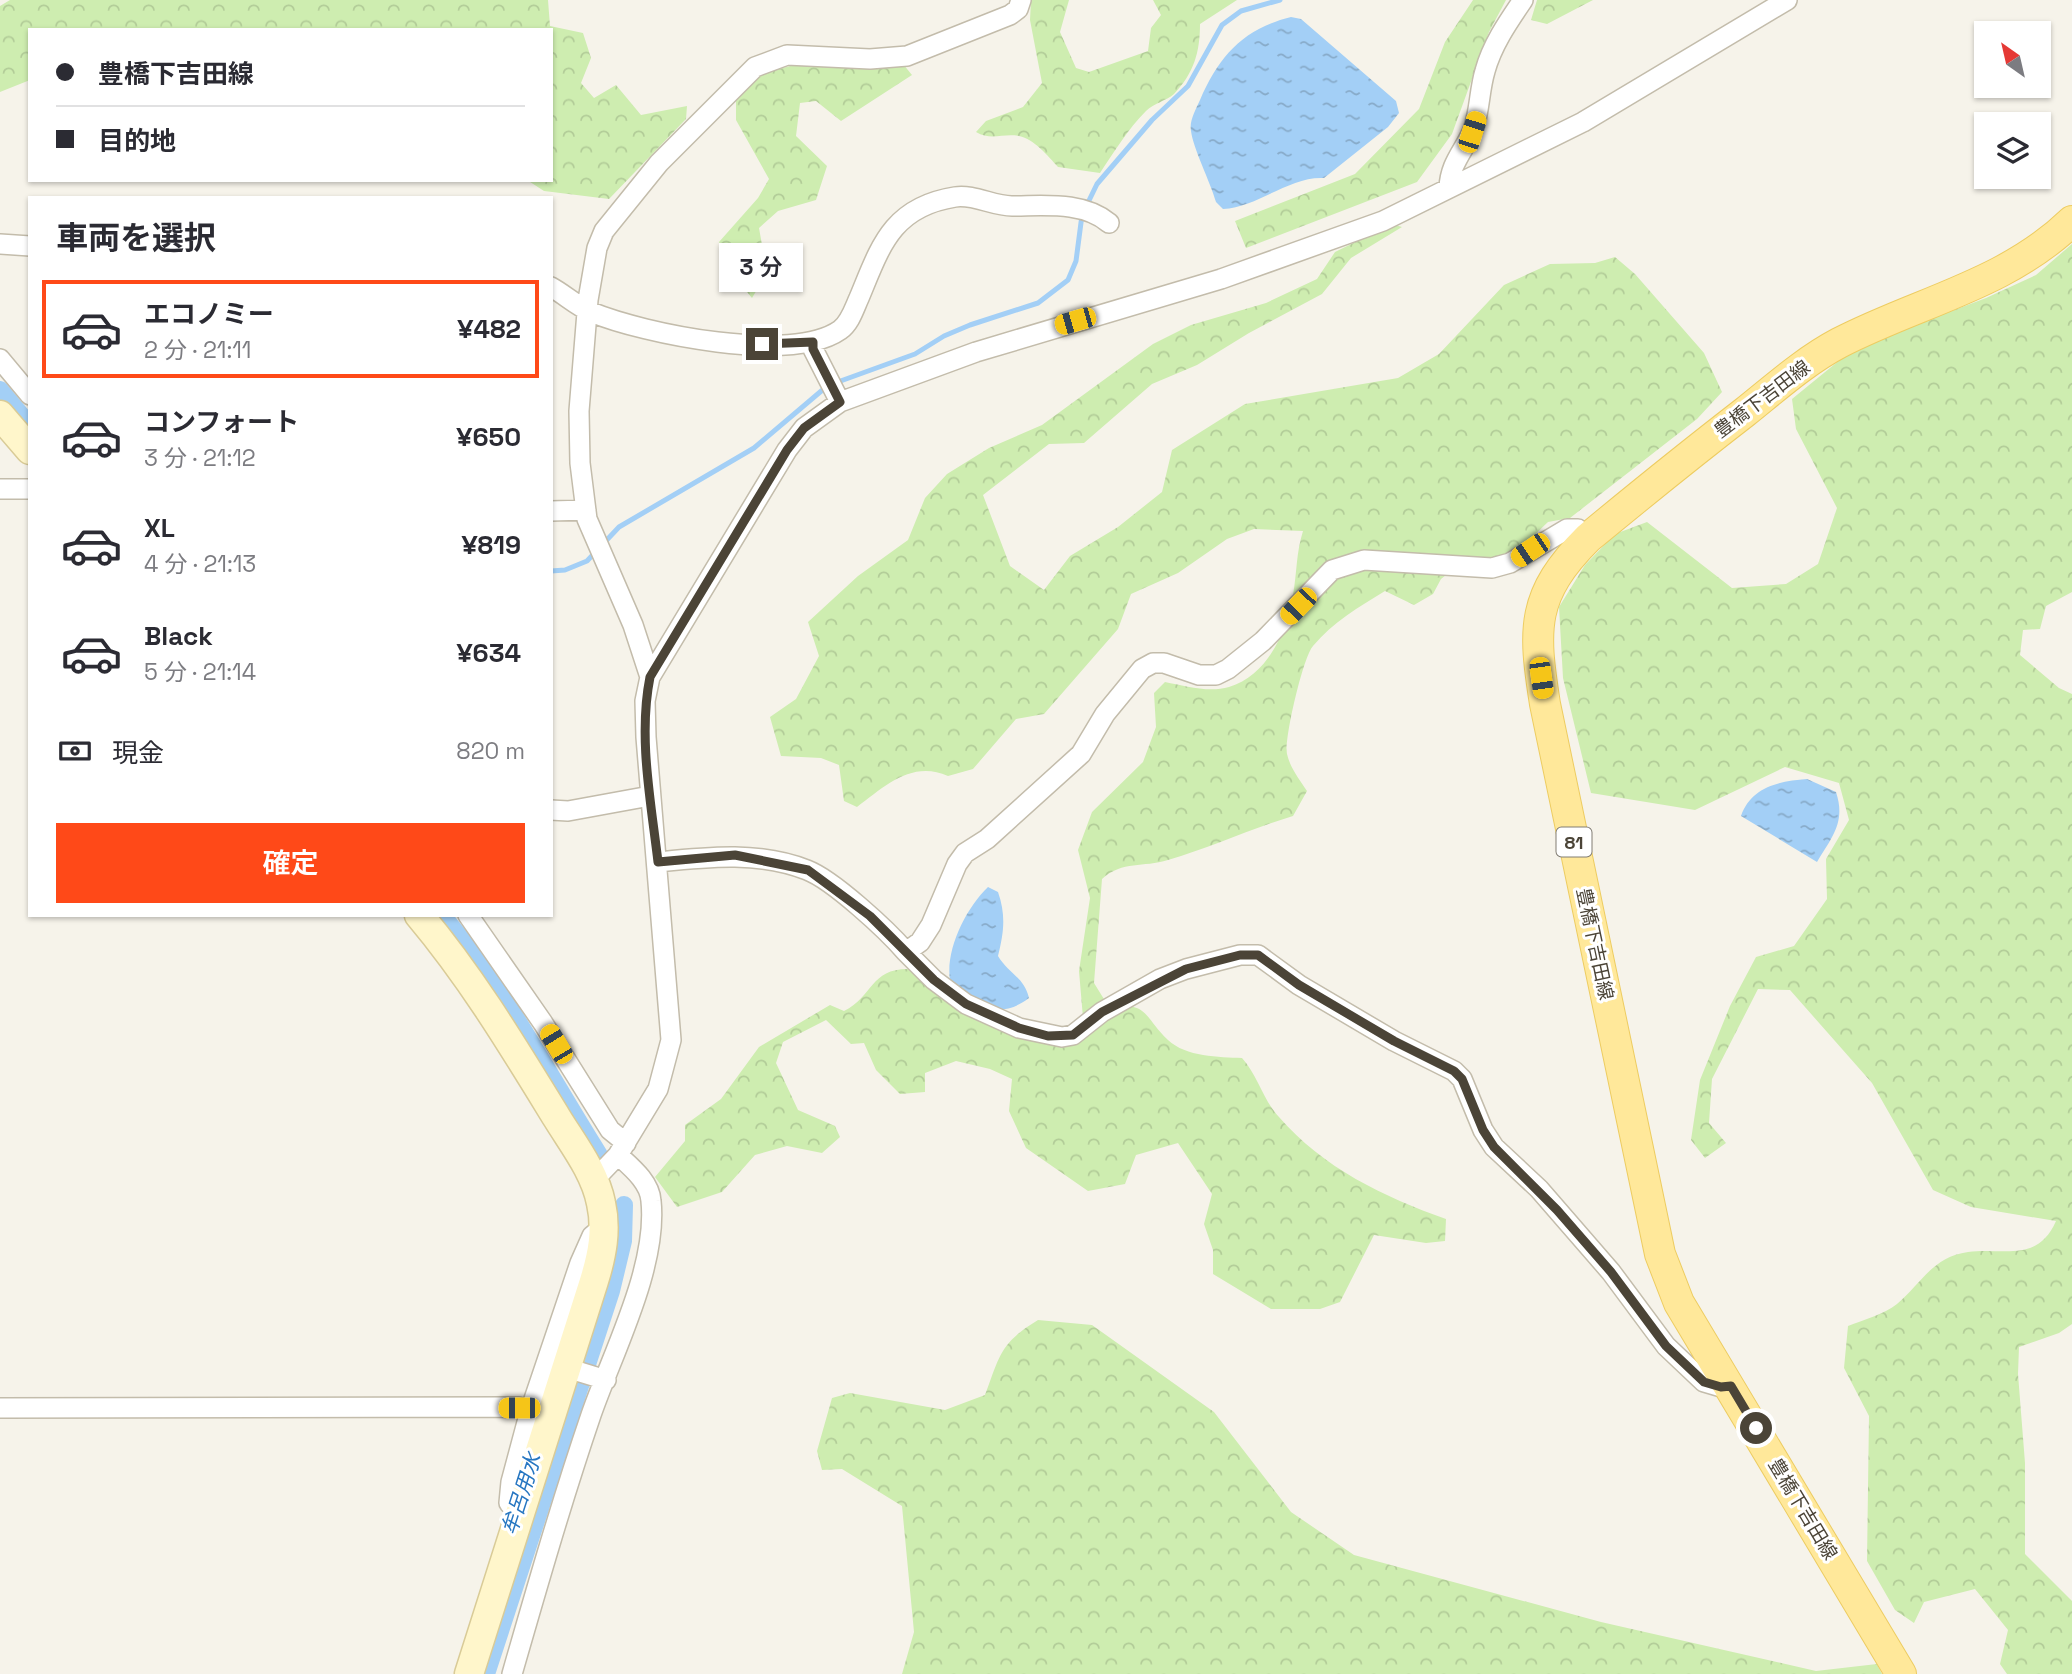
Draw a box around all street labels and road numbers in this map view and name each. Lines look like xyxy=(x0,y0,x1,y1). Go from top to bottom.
street label: 豊橋下吉田線 xyxy=(1709,355,1815,443)
road number: 81 xyxy=(1556,828,1592,856)
street label: 豊橋下吉田線 xyxy=(1571,886,1619,1002)
street label: 豊橋下吉田線 xyxy=(1763,1454,1843,1564)

